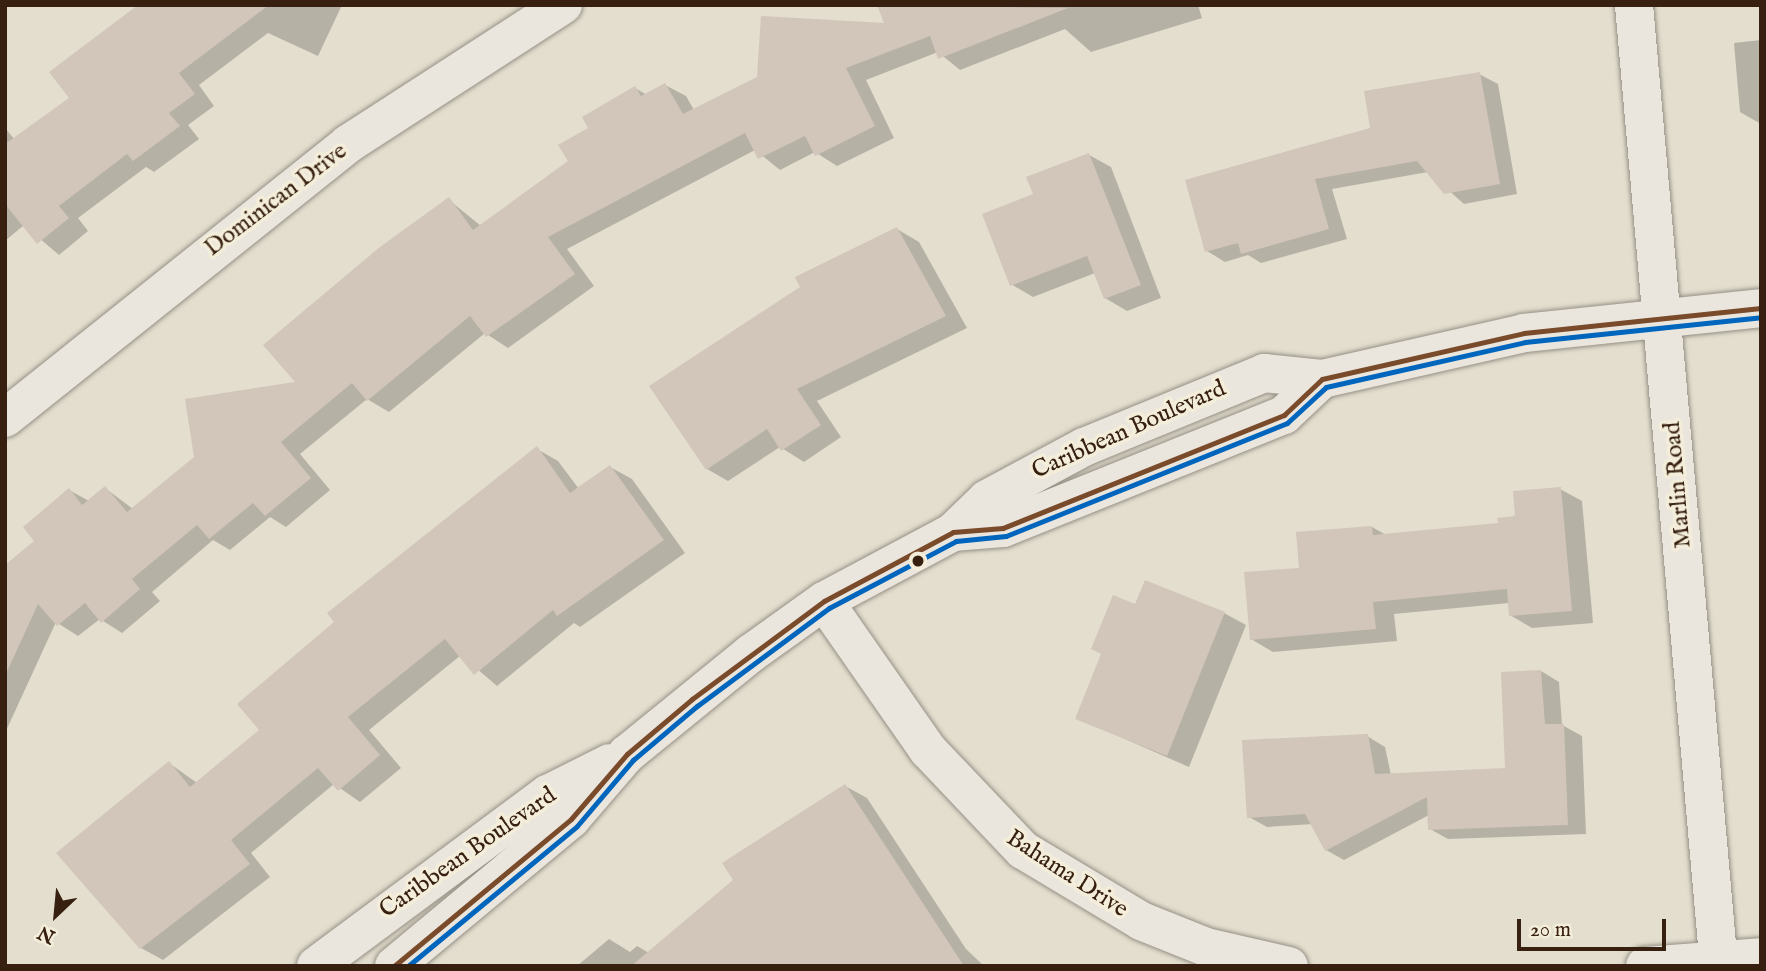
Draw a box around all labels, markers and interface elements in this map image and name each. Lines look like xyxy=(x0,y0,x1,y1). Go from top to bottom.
street label: Dominican Drive xyxy=(199,137,353,263)
street label: Caribbean Boulevard xyxy=(1028,374,1230,486)
street label: Marlin Road xyxy=(1658,420,1698,550)
unlabelled marker xyxy=(911,554,925,568)
street label: Caribbean Boulevard xyxy=(374,781,562,925)
street label: Bahama Drive xyxy=(1001,824,1133,924)
north arrow xyxy=(21,880,91,950)
scale bar xyxy=(1521,904,1670,948)
text: 20 m xyxy=(1530,917,1571,944)
text: N xyxy=(34,919,59,948)

